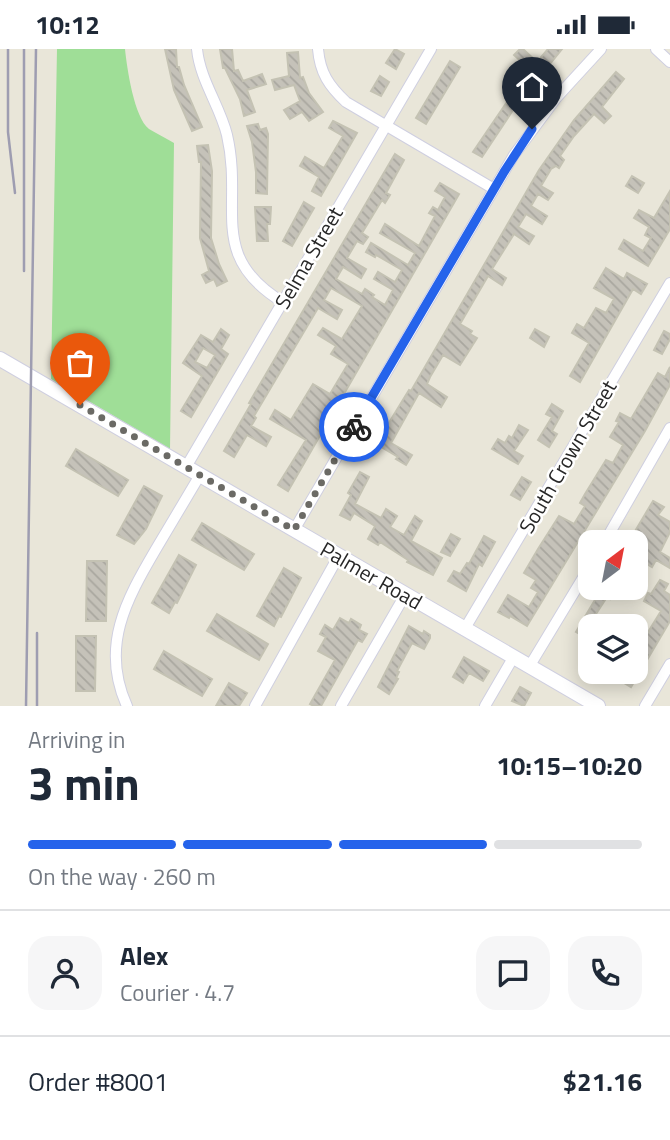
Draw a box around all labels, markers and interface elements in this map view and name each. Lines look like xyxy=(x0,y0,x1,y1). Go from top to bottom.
text: 10:12 xyxy=(35,5,100,44)
pin xyxy=(502,57,562,129)
icon: home xyxy=(513,68,551,106)
street label: Selma Street xyxy=(266,200,351,315)
pin xyxy=(50,333,110,405)
icon: bag xyxy=(61,344,99,382)
street label: South Crown Street xyxy=(510,373,624,539)
courier xyxy=(319,392,389,462)
icon: bike xyxy=(335,408,373,446)
north arrow xyxy=(578,530,648,600)
map controls xyxy=(578,530,648,684)
street label: Palmer Road xyxy=(314,533,429,617)
button: layers xyxy=(578,614,648,684)
text: Arriving in xyxy=(28,722,125,757)
text: 10:15–10:20 xyxy=(496,746,642,785)
text: 3 min xyxy=(28,748,140,818)
text: On the way · 260 m xyxy=(28,859,216,894)
button: person xyxy=(28,936,102,1010)
text: Alex xyxy=(120,936,168,975)
button: chat xyxy=(476,936,550,1010)
button: phone xyxy=(568,936,642,1010)
text: Courier · 4.7 xyxy=(120,975,235,1010)
text: Order #8001 xyxy=(28,1062,168,1101)
text: $21.16 xyxy=(563,1062,642,1101)

